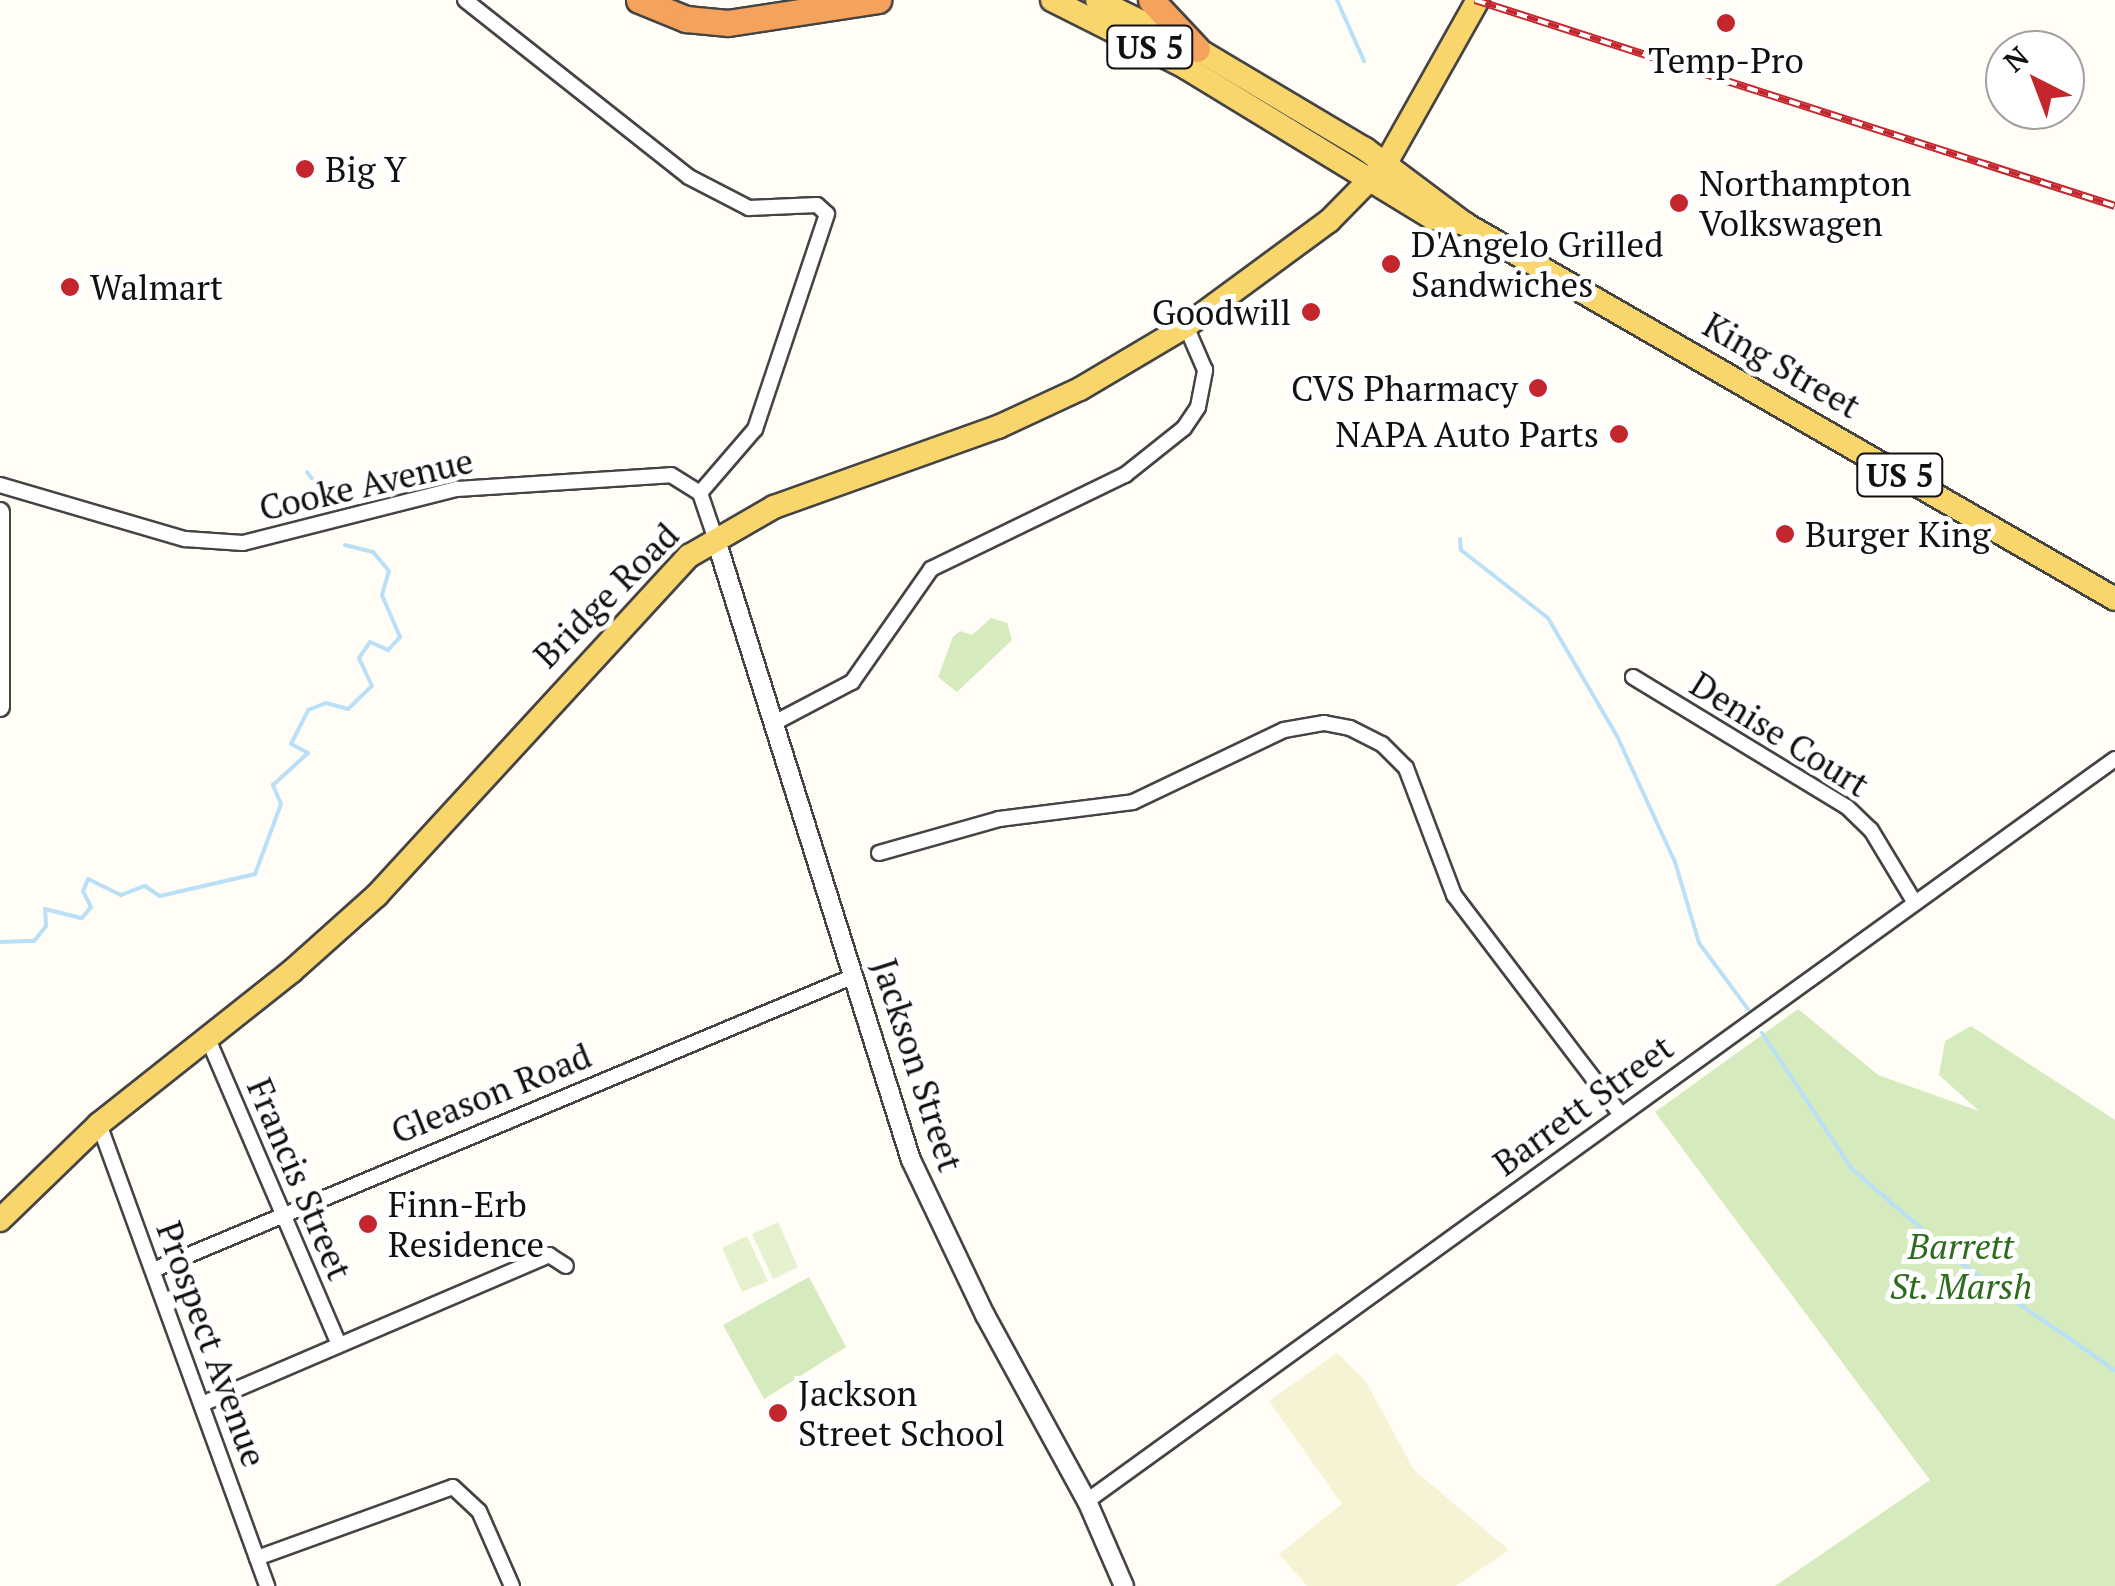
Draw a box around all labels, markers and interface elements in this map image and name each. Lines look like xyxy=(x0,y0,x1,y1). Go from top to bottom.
marker: Temp-Pro xyxy=(1715,12,1737,34)
road number: US 5 xyxy=(1105,20,1195,74)
north arrow xyxy=(1985,30,2085,130)
text: N xyxy=(1996,38,2036,80)
place label: Temp-Pro xyxy=(1648,39,1804,81)
place label: Big Y xyxy=(325,148,407,190)
marker: Big Y xyxy=(294,158,316,180)
place label: Northampton Volkswagen xyxy=(1699,162,1911,244)
marker: Northampton Volkswagen xyxy=(1668,192,1690,214)
place label: D'Angelo Grilled Sandwiches xyxy=(1411,223,1664,305)
marker: D'Angelo Grilled Sandwiches xyxy=(1380,253,1402,275)
place label: Walmart xyxy=(90,266,223,308)
marker: Walmart xyxy=(59,276,81,298)
place label: Goodwill xyxy=(1152,291,1291,333)
marker: Goodwill xyxy=(1300,301,1322,323)
street label: King Street xyxy=(1696,303,1868,427)
place label: CVS Pharmacy xyxy=(1291,367,1518,409)
marker: CVS Pharmacy xyxy=(1527,377,1549,399)
place label: NAPA Auto Parts xyxy=(1334,413,1599,455)
marker: NAPA Auto Parts xyxy=(1608,423,1630,445)
street label: Cooke Avenue xyxy=(255,439,477,529)
road number: US 5 xyxy=(1855,448,1945,502)
place label: Burger King xyxy=(1805,513,1990,555)
street label: Bridge Road xyxy=(525,514,687,676)
marker: Burger King xyxy=(1774,523,1796,545)
street label: Denise Court xyxy=(1683,663,1877,805)
street label: Jackson Street xyxy=(864,953,972,1177)
street label: Barrett Street xyxy=(1485,1026,1681,1184)
street label: Gleason Road xyxy=(385,1034,597,1152)
street label: Francis Street xyxy=(239,1072,361,1286)
place label: Finn-Erb Residence xyxy=(388,1183,544,1265)
marker: Finn-Erb Residence xyxy=(357,1213,379,1235)
street label: Prospect Avenue xyxy=(148,1215,276,1473)
park label: Barrett St. Marsh xyxy=(1889,1225,2033,1307)
place label: Jackson Street School xyxy=(798,1372,1005,1454)
marker: Jackson Street School xyxy=(767,1402,789,1424)

